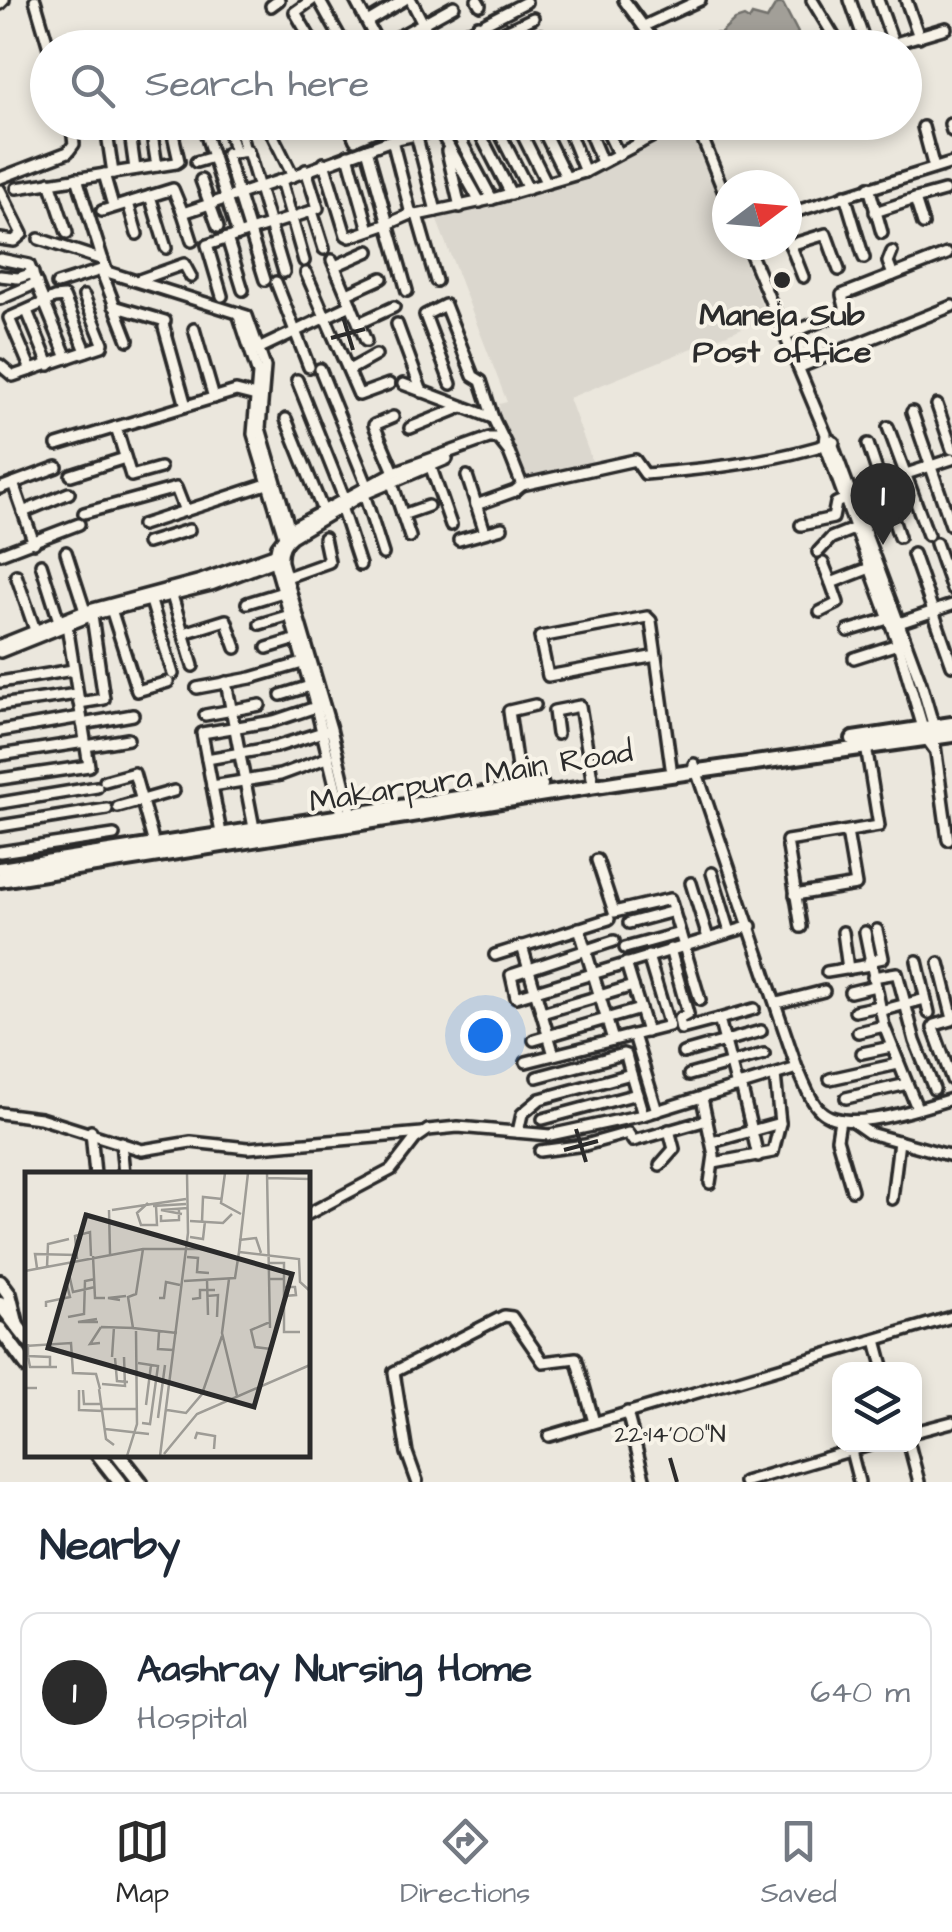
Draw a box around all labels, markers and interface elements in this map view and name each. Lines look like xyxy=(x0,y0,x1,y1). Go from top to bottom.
search box xyxy=(30,30,922,140)
icon: search xyxy=(65,58,120,113)
text: Search here xyxy=(145,59,369,111)
north arrow xyxy=(712,170,802,260)
marker: Maneja Sub Post office xyxy=(771,269,793,291)
place label: Maneja Sub Post office xyxy=(693,293,871,375)
pin: 1 xyxy=(850,462,916,545)
street label: Makarpura Main Road xyxy=(306,729,636,825)
your location xyxy=(460,1010,511,1061)
inset map xyxy=(25,1172,310,1457)
map controls xyxy=(832,1362,922,1452)
button: layers xyxy=(832,1362,922,1452)
text: 22°14'00"N xyxy=(614,1417,726,1452)
text: Nearby xyxy=(40,1518,180,1576)
text: Aashray Nursing Home xyxy=(137,1644,532,1696)
text: 1 xyxy=(72,1670,77,1715)
text: 640 m xyxy=(810,1670,910,1715)
text: Hospital xyxy=(137,1696,247,1741)
tab: Map xyxy=(115,1814,170,1913)
tab: Directions xyxy=(400,1814,530,1913)
tab: Saved xyxy=(761,1814,837,1913)

